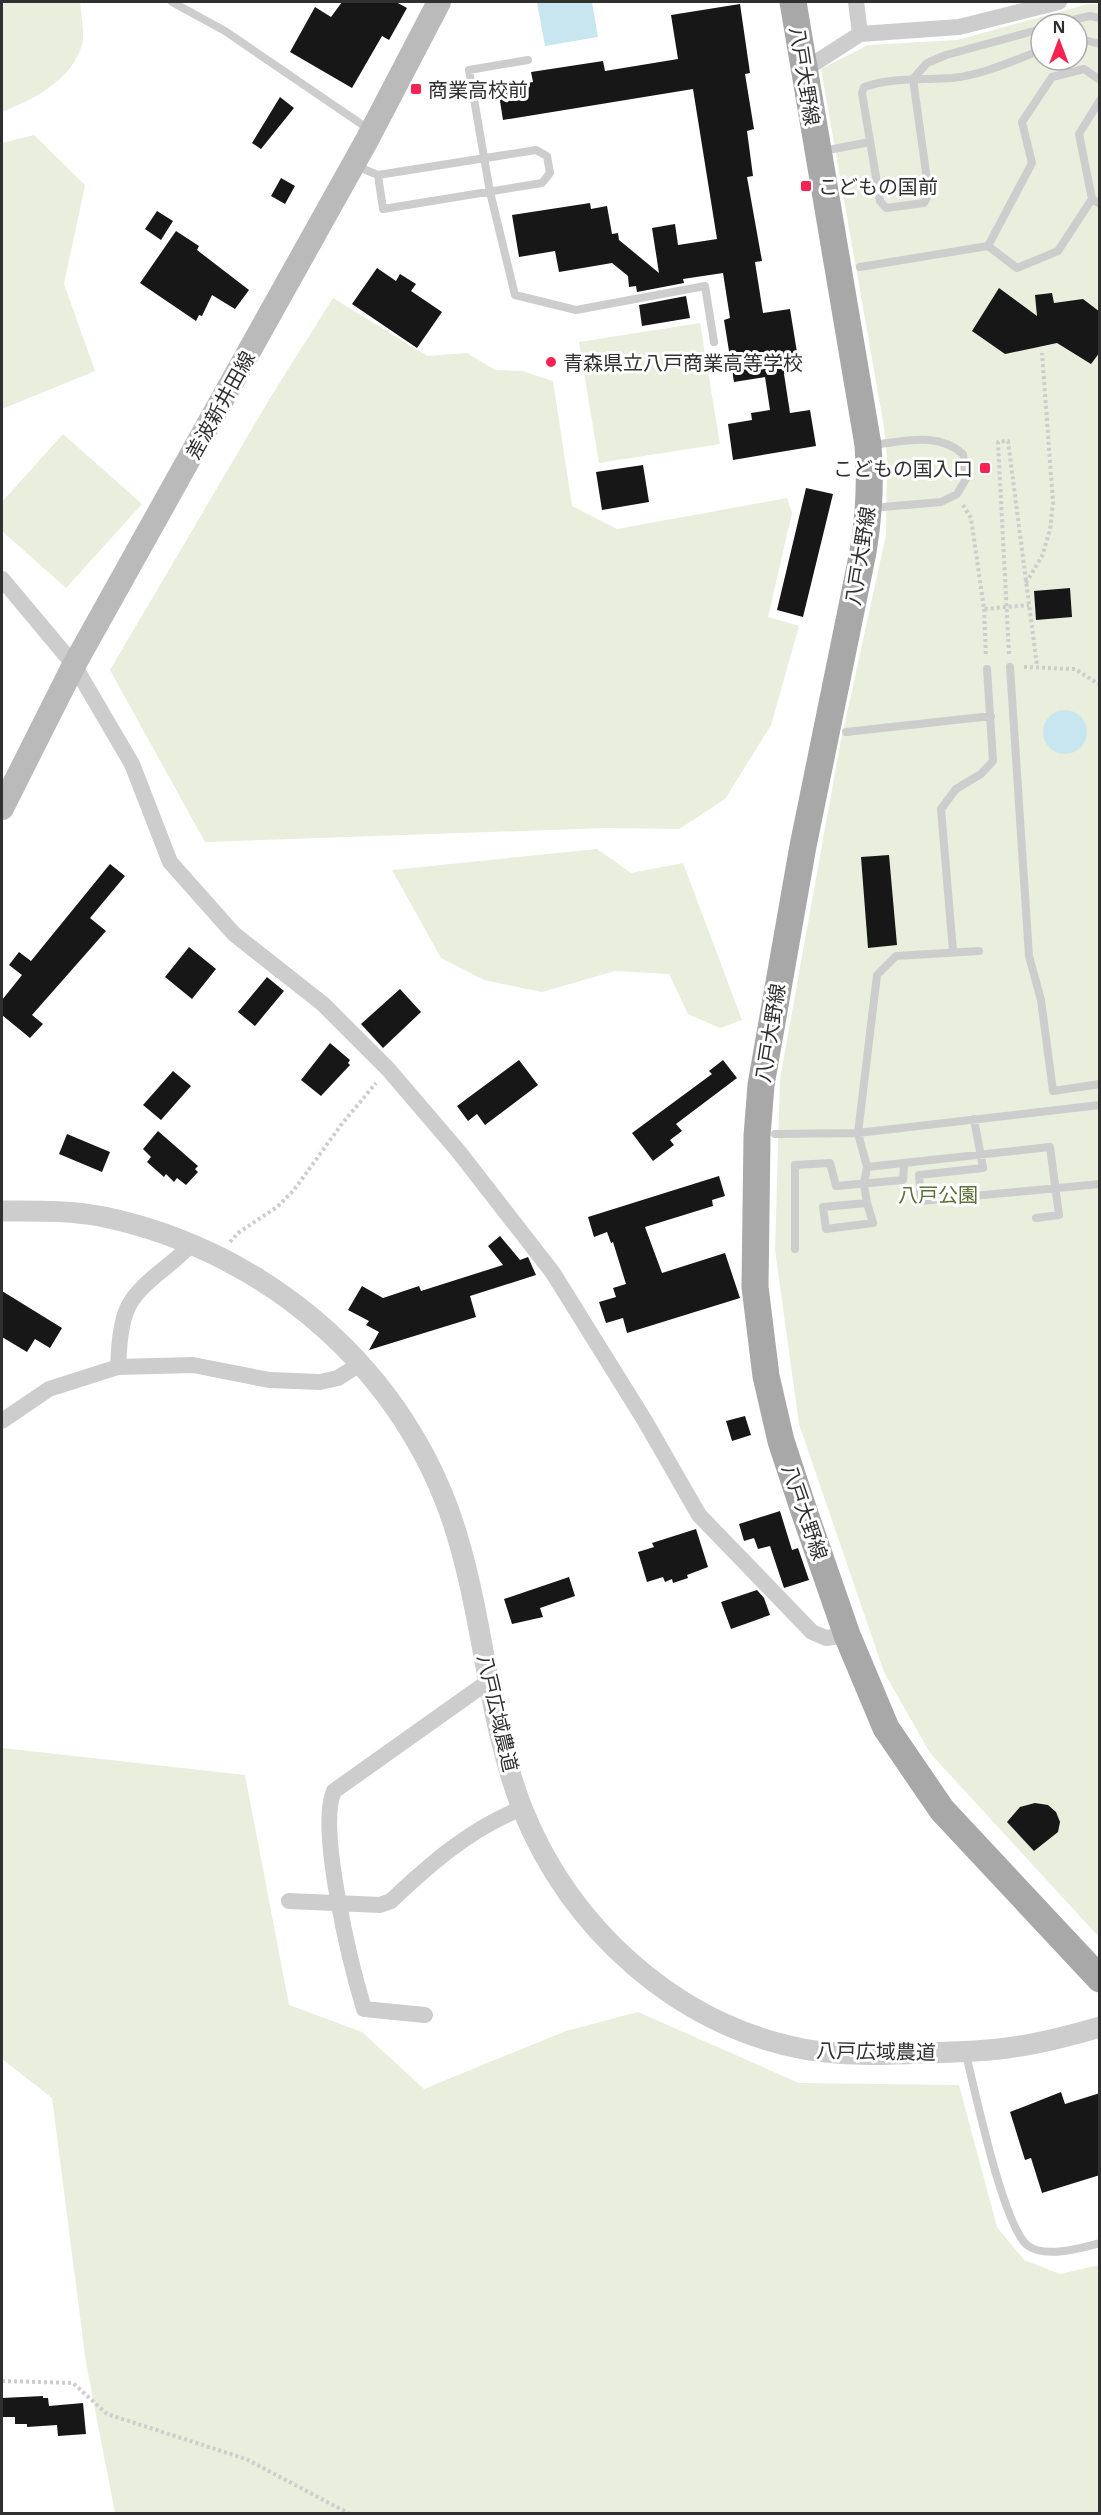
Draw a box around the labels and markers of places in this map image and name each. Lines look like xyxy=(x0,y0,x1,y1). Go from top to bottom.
place label: 商業高校前 xyxy=(428,76,528,103)
marker: 商業高校前 xyxy=(409,82,423,96)
place label: こどもの国前 xyxy=(818,173,938,200)
marker: こどもの国前 xyxy=(799,179,813,193)
place label: 青森県立八戸商業高等学校 xyxy=(563,349,803,376)
marker: 青森県立八戸商業高等学校 xyxy=(544,355,558,369)
place label: こどもの国入口 xyxy=(833,455,973,482)
marker: こどもの国入口 xyxy=(978,461,992,475)

